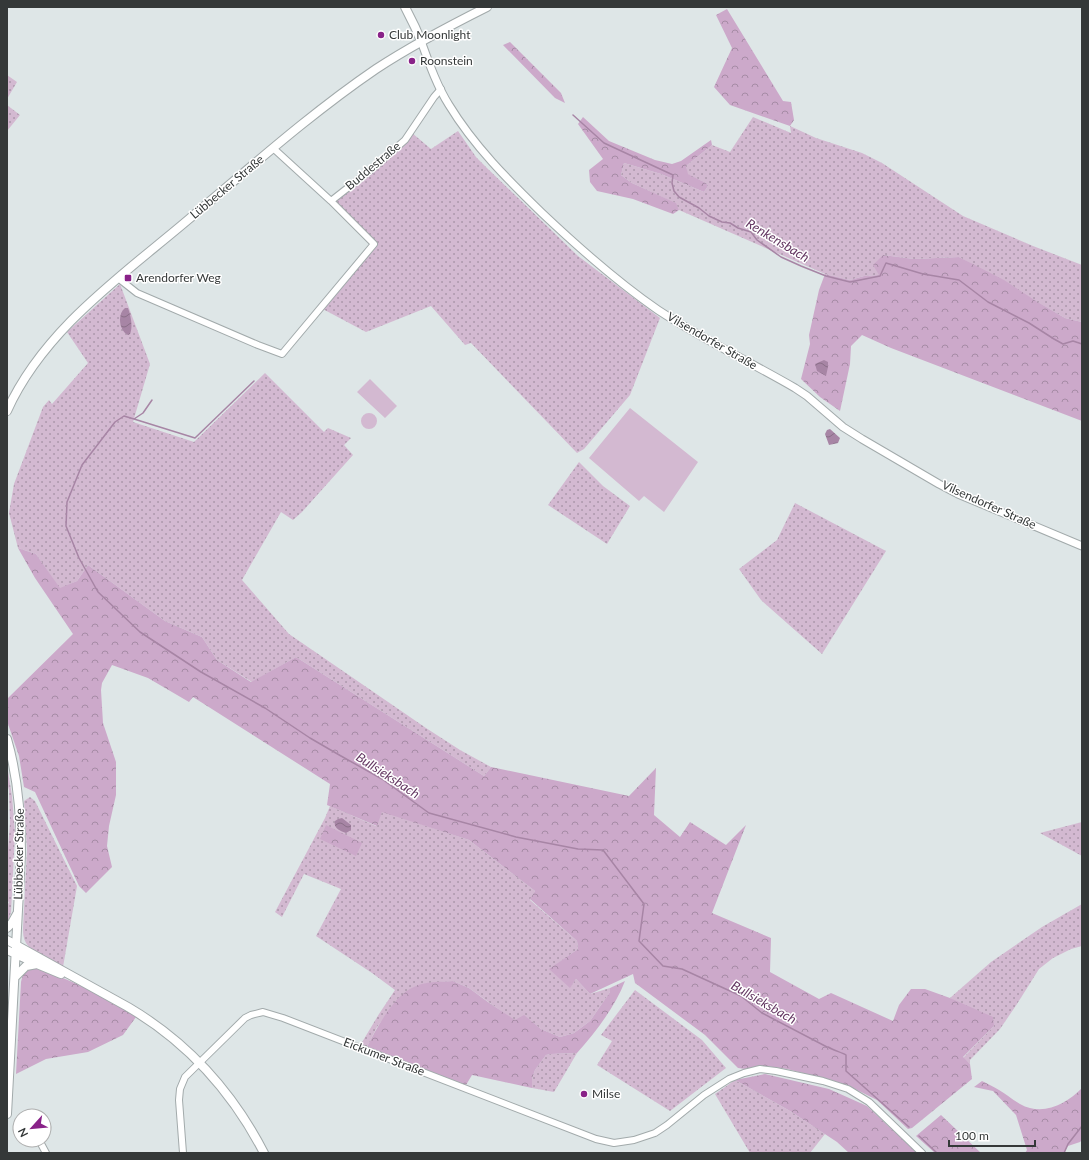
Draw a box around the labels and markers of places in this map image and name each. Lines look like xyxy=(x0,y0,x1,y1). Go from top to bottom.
place label: Club Moonlight xyxy=(389,27,471,42)
marker: Club Moonlight xyxy=(376,30,386,40)
place label: Roonstein xyxy=(420,53,473,68)
marker: Roonstein xyxy=(407,56,417,66)
place label: Arendorfer Weg xyxy=(136,270,221,285)
marker: Arendorfer Weg xyxy=(123,273,133,283)
place label: Milse xyxy=(592,1086,620,1101)
marker: Milse xyxy=(579,1089,589,1099)

